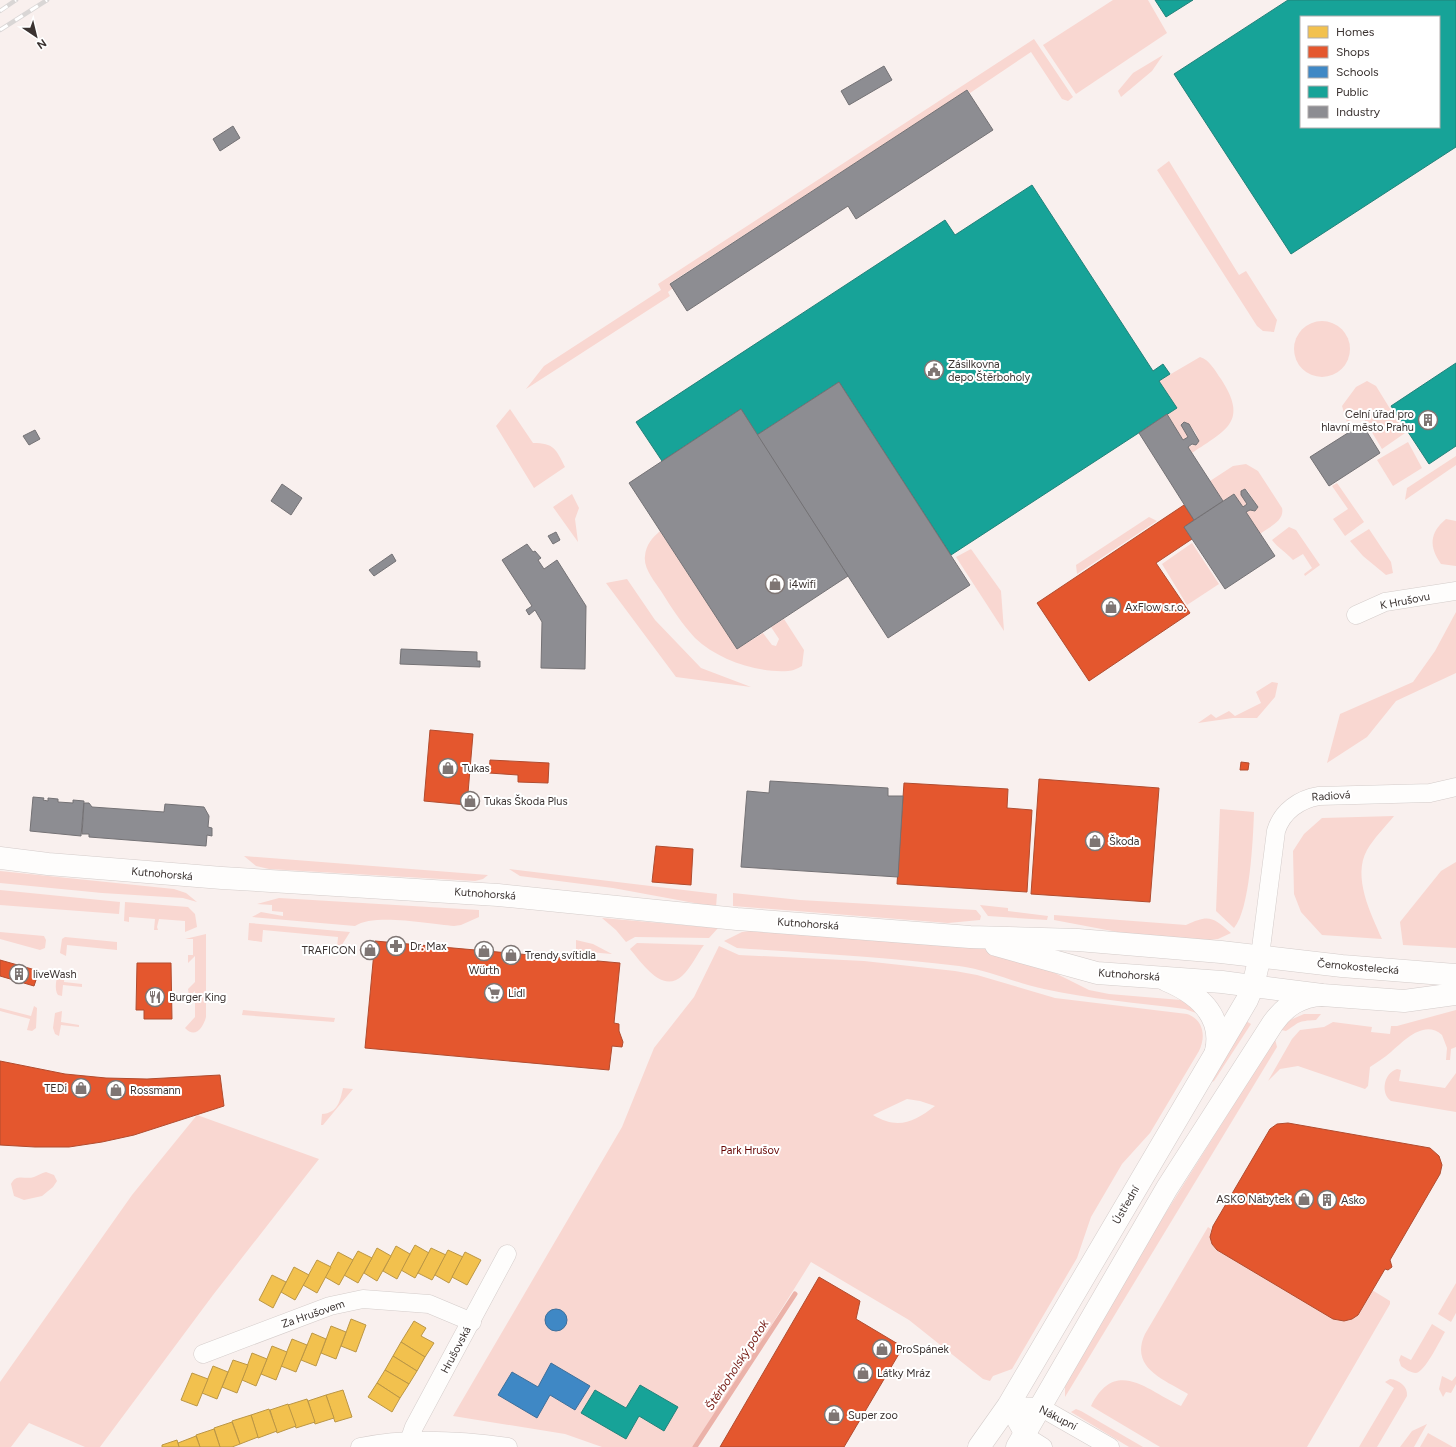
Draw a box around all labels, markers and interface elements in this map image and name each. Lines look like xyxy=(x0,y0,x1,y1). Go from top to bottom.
north arrow xyxy=(16,16,56,56)
legend xyxy=(1300,16,1440,128)
text: Homes xyxy=(1336,25,1375,39)
text: N xyxy=(34,36,49,52)
text: Shops xyxy=(1336,45,1370,59)
text: Schools xyxy=(1336,65,1379,79)
text: Public xyxy=(1336,85,1369,99)
text: Industry xyxy=(1336,105,1381,119)
place label: Zásilkovna depo Štěrboholy xyxy=(948,358,1030,384)
public building icon: Zásilkovna depo Štěrboholy xyxy=(923,359,945,381)
place label: Celní úřad pro hlavní město Prahu xyxy=(1321,408,1414,434)
building icon: Celní úřad pro hlavní město Prahu xyxy=(1417,409,1439,431)
shop icon: i4wifi xyxy=(764,573,786,595)
place label: i4wifi xyxy=(789,578,816,591)
street label: K Hrušovu xyxy=(1379,590,1431,612)
shop icon: AxFlow s.r.o. xyxy=(1100,596,1122,618)
place label: AxFlow s.r.o. xyxy=(1125,601,1186,614)
shop icon: Tukas xyxy=(437,757,459,779)
place label: Tukas xyxy=(462,762,490,775)
street label: Radiová xyxy=(1311,788,1351,804)
shop icon: Tukas Škoda Plus xyxy=(459,790,481,812)
place label: Tukas Škoda Plus xyxy=(484,794,568,808)
shop icon: Škoda xyxy=(1084,830,1106,852)
place label: Škoda xyxy=(1109,834,1139,848)
street label: Kutnohorská xyxy=(131,865,193,883)
street label: Kutnohorská xyxy=(454,885,516,903)
street label: Kutnohorská xyxy=(777,915,839,933)
pharmacy icon: Dr. Max xyxy=(385,935,407,957)
shop icon: TRAFICON xyxy=(359,939,381,961)
place label: Dr. Max xyxy=(410,940,447,953)
shop icon: Würth xyxy=(473,940,495,962)
place label: TRAFICON xyxy=(302,944,356,957)
shop icon: Trendy svítidla xyxy=(500,944,522,966)
place label: Trendy svítidla xyxy=(525,949,596,962)
street label: Černokostelecká xyxy=(1316,956,1400,977)
building icon: liveWash xyxy=(8,963,30,985)
place label: Würth xyxy=(469,964,499,977)
street label: Kutnohorská xyxy=(1098,966,1160,984)
place label: liveWash xyxy=(33,968,77,981)
supermarket icon: Lidl xyxy=(483,982,505,1004)
restaurant icon: Burger King xyxy=(144,986,166,1008)
place label: Lidl xyxy=(508,987,525,1000)
place label: Burger King xyxy=(169,991,226,1004)
shop icon: TEDi xyxy=(70,1077,92,1099)
shop icon: Rossmann xyxy=(105,1079,127,1101)
place label: TEDi xyxy=(44,1082,67,1095)
place label: Rossmann xyxy=(130,1084,181,1097)
park label: Park Hrušov xyxy=(721,1144,780,1157)
street label: Ústřední xyxy=(1109,1183,1142,1226)
shop icon: ASKO Nábytek xyxy=(1293,1188,1315,1210)
building icon: Asko xyxy=(1316,1189,1338,1211)
place label: ASKO Nábytek xyxy=(1216,1193,1291,1206)
place label: Asko xyxy=(1341,1194,1365,1207)
street label: Za Hrušovem xyxy=(280,1297,346,1331)
water label: Štěrboholský potok xyxy=(702,1316,772,1413)
street label: Hrušovská xyxy=(438,1324,474,1376)
shop icon: ProSpánek xyxy=(871,1338,893,1360)
place label: ProSpánek xyxy=(896,1343,949,1356)
shop icon: Látky Mráz xyxy=(852,1362,874,1384)
place label: Látky Mráz xyxy=(877,1367,930,1380)
street label: Nákupní xyxy=(1037,1403,1080,1433)
shop icon: Super zoo xyxy=(823,1404,845,1426)
place label: Super zoo xyxy=(848,1409,898,1422)

